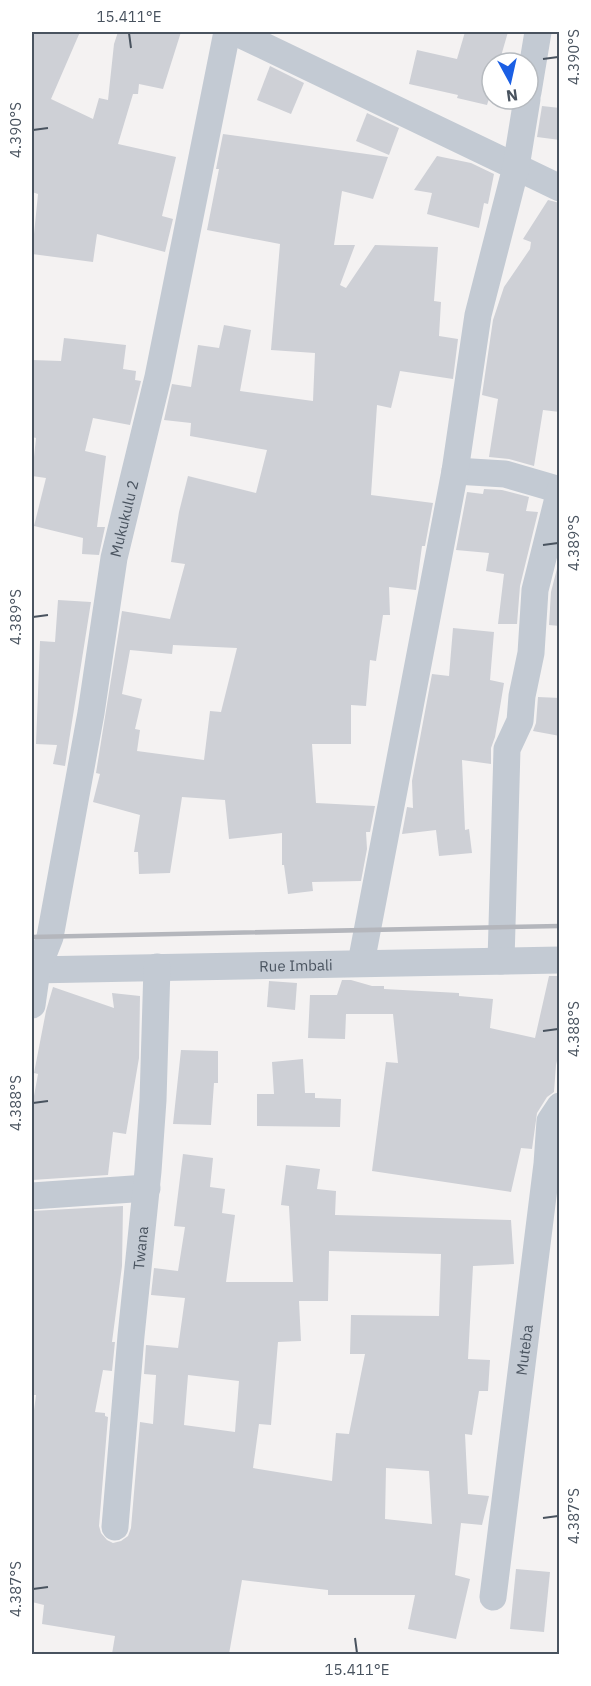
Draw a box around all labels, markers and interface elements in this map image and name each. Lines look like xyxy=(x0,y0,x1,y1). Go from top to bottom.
text: 15.411°E xyxy=(97,7,161,26)
text: 4.390°S xyxy=(564,29,583,85)
north arrow xyxy=(480,51,540,111)
text: N xyxy=(505,85,519,107)
text: 4.390°S xyxy=(6,102,25,158)
street label: Mukukulu 2 xyxy=(105,478,142,559)
text: 4.389°S xyxy=(564,515,583,571)
text: 4.389°S xyxy=(6,589,25,645)
street label: Rue Imbali xyxy=(259,955,333,975)
text: 4.388°S xyxy=(564,1001,583,1057)
text: 4.388°S xyxy=(6,1075,25,1131)
street label: Twana xyxy=(128,1225,152,1271)
street label: Muteba xyxy=(511,1323,536,1376)
text: 4.387°S xyxy=(564,1488,583,1544)
text: 4.387°S xyxy=(6,1561,25,1617)
text: 15.411°E xyxy=(325,1660,389,1679)

